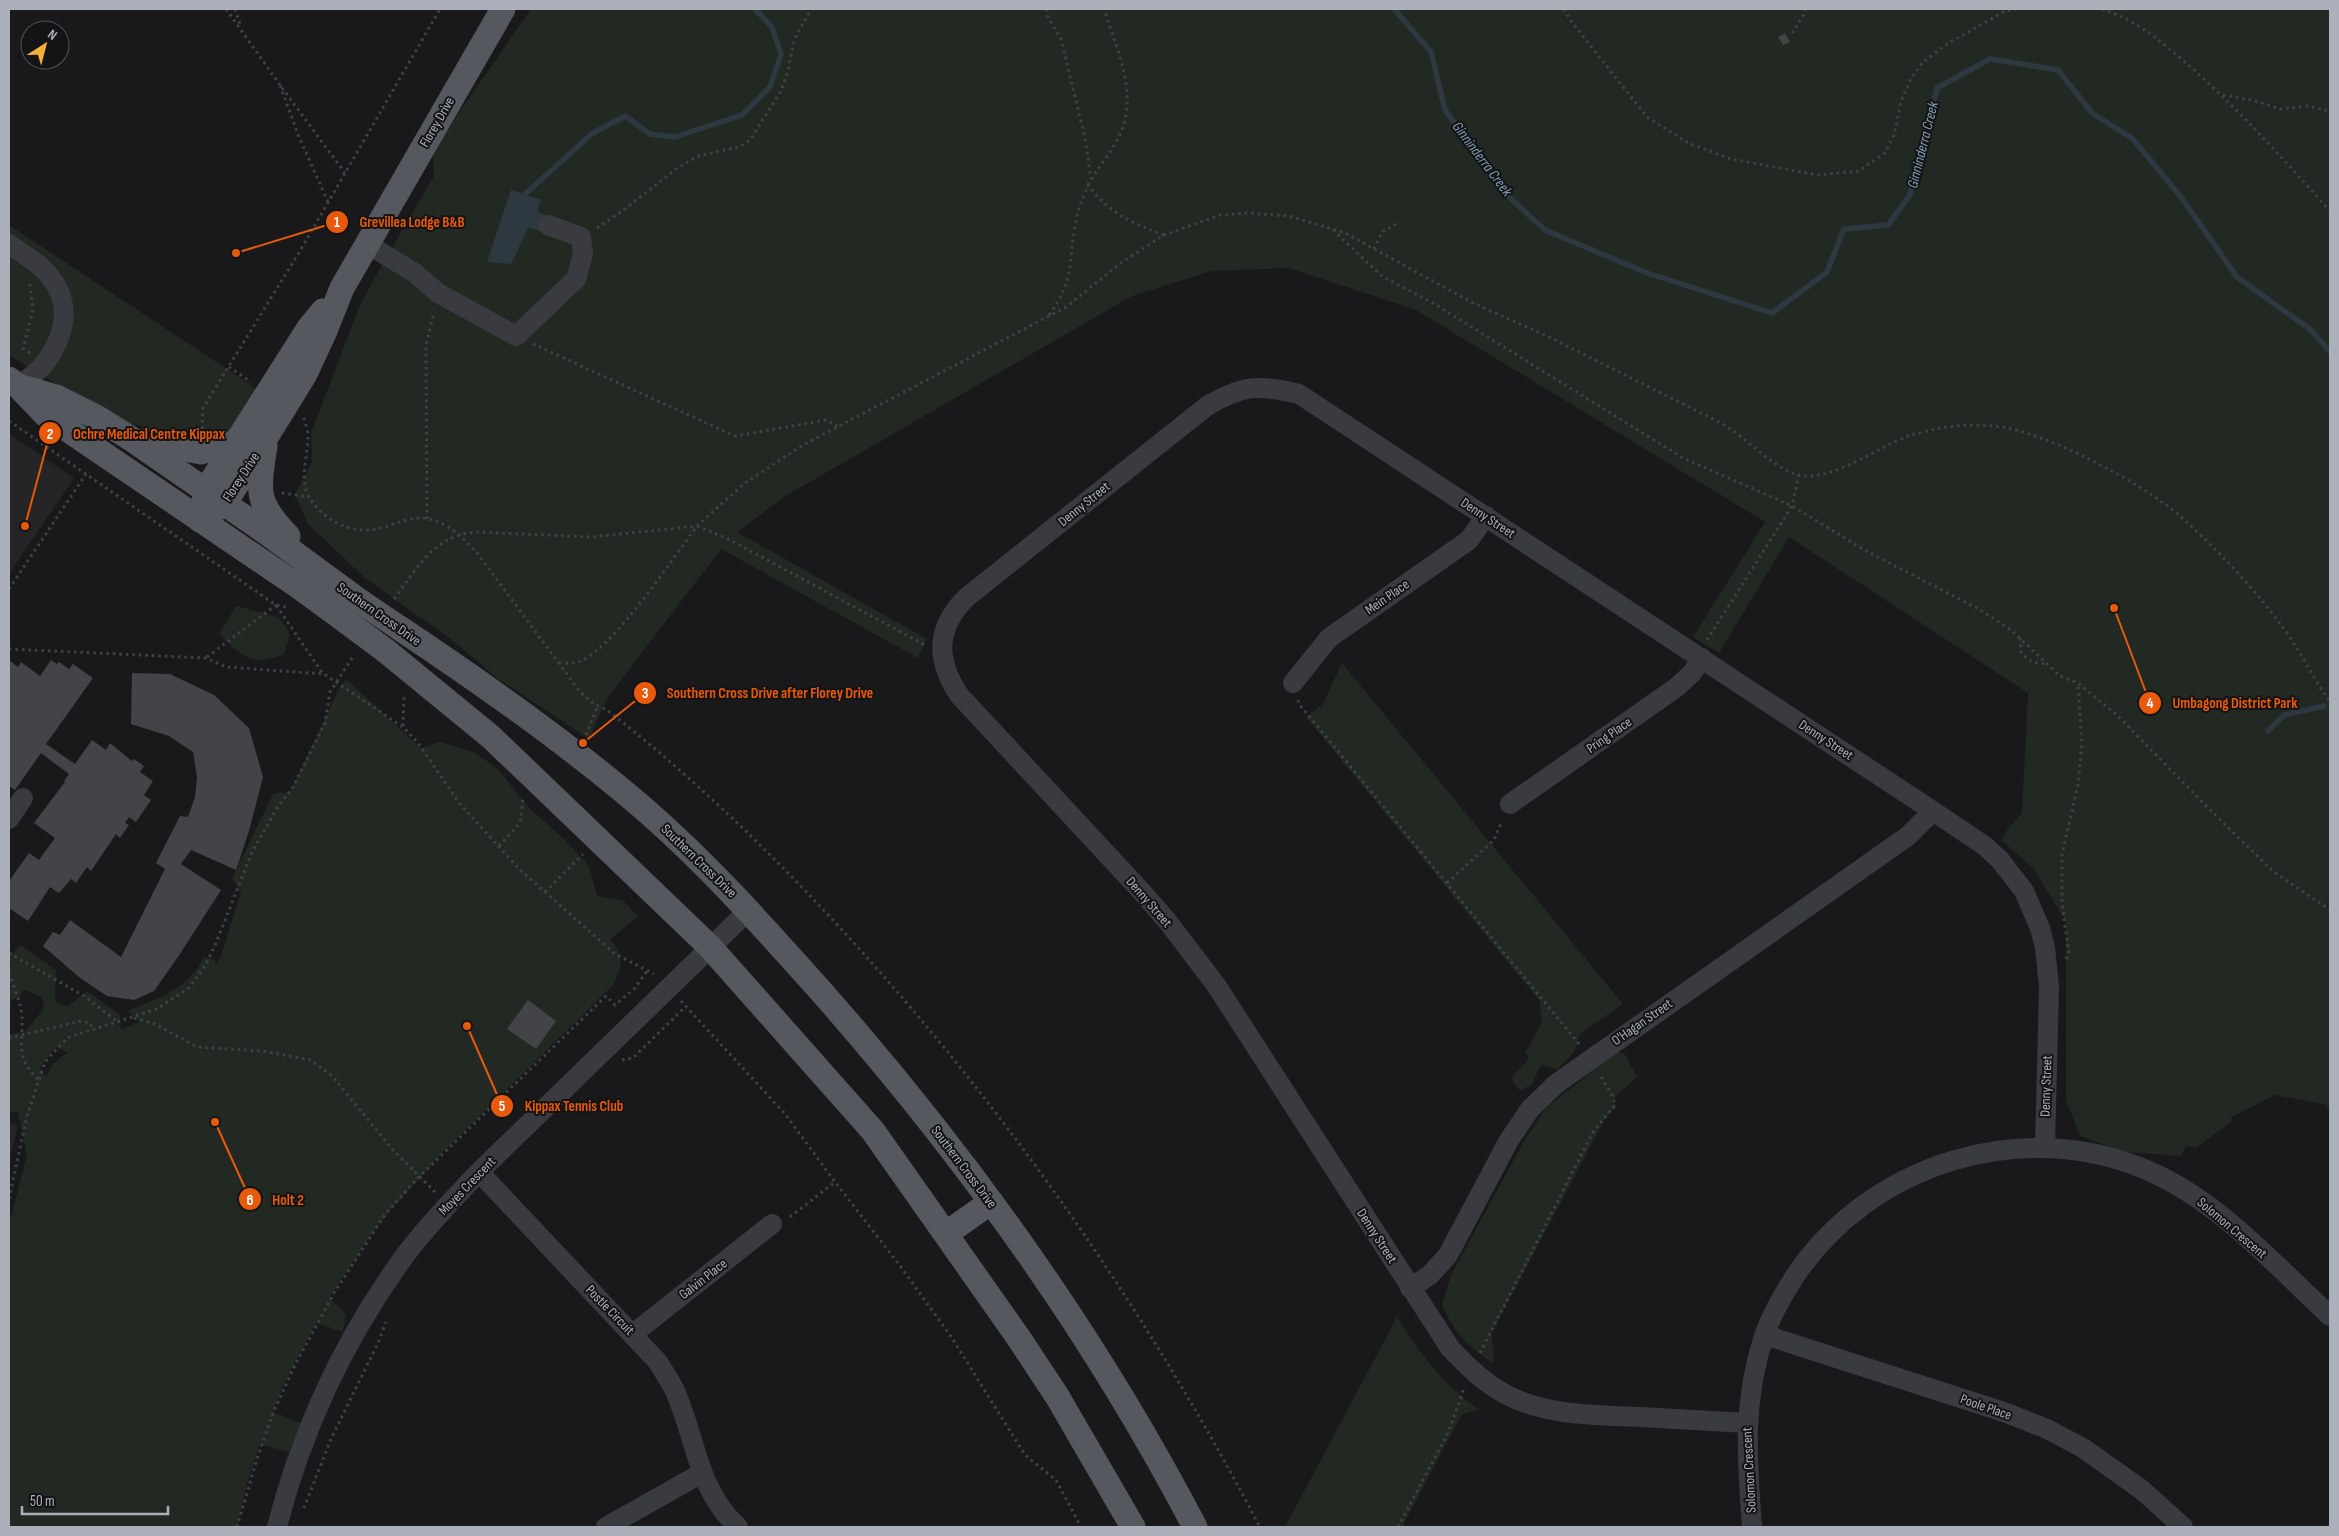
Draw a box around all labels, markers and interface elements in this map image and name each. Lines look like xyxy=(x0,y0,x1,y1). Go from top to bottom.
north arrow xyxy=(20,20,70,70)
text: N xyxy=(44,26,60,44)
street label: Florey Drive xyxy=(416,94,458,150)
water label: Ginninderra Creek xyxy=(1903,99,1943,190)
water label: Ginninderra Creek xyxy=(1448,118,1517,200)
callout: Grevillea Lodge B&B xyxy=(324,207,474,237)
text: 1 xyxy=(334,213,340,232)
text: Grevillea Lodge B&B xyxy=(359,213,465,232)
callout: Ochre Medical Centre Kippax xyxy=(38,418,235,448)
text: 2 xyxy=(47,425,53,444)
text: Ochre Medical Centre Kippax xyxy=(73,425,226,444)
street label: Florey Drive xyxy=(219,449,263,505)
street label: Denny Street xyxy=(1055,478,1113,530)
street label: Denny Street xyxy=(1458,494,1518,542)
street label: Mein Place xyxy=(1362,576,1412,618)
street label: Southern Cross Drive xyxy=(334,579,424,649)
callout: Southern Cross Drive after Florey Drive xyxy=(632,678,884,708)
text: 3 xyxy=(642,684,649,703)
text: Southern Cross Drive after Florey Drive xyxy=(667,684,873,703)
callout: Umbagong District Park xyxy=(2137,688,2307,718)
text: 4 xyxy=(2147,694,2154,713)
text: Umbagong District Park xyxy=(2173,694,2298,713)
street label: Pring Place xyxy=(1583,713,1635,757)
street label: Denny Street xyxy=(1796,716,1856,764)
street label: Southern Cross Drive xyxy=(658,821,740,901)
street label: Denny Street xyxy=(1122,873,1176,931)
street label: O'Hagan Street xyxy=(1608,995,1676,1049)
street label: Denny Street xyxy=(2036,1055,2056,1117)
callout: Kippax Tennis Club xyxy=(490,1091,633,1121)
text: 5 xyxy=(499,1097,506,1116)
text: Kippax Tennis Club xyxy=(525,1097,623,1116)
street label: Southern Cross Drive xyxy=(928,1122,1000,1212)
street label: Moyes Crescent xyxy=(435,1153,499,1219)
callout: Holt 2 xyxy=(238,1184,314,1214)
text: 6 xyxy=(246,1191,254,1210)
text: Holt 2 xyxy=(272,1191,304,1210)
street label: Solomon Crescent xyxy=(2194,1194,2270,1262)
street label: Denny Street xyxy=(1353,1206,1401,1266)
street label: Galvin Place xyxy=(676,1255,730,1303)
street label: Postle Circuit xyxy=(582,1281,638,1339)
street label: Poole Place xyxy=(1958,1390,2014,1424)
street label: Solomon Crescent xyxy=(1738,1427,1760,1513)
scale bar xyxy=(22,1484,169,1516)
text: 50 m xyxy=(30,1492,55,1511)

